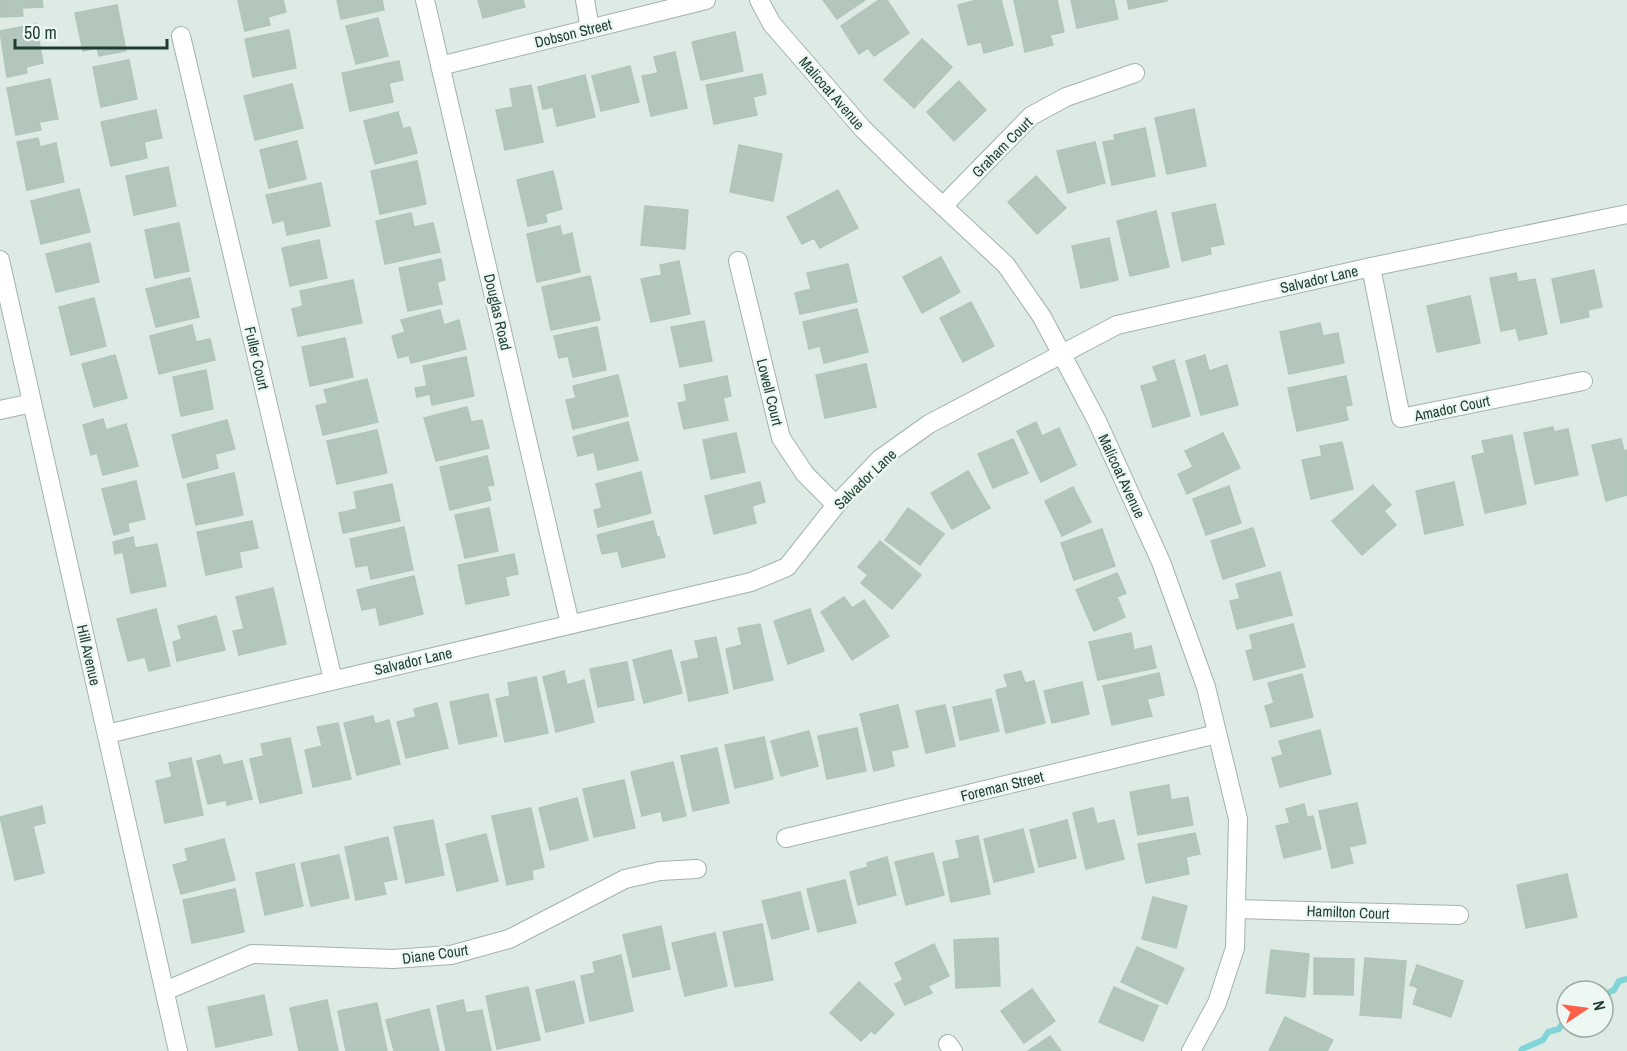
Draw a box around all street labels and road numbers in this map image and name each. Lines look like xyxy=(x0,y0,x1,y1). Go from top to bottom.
street label: Dobson Street xyxy=(532,13,614,53)
street label: Malicoat Avenue xyxy=(794,52,870,134)
street label: Graham Court xyxy=(967,112,1037,182)
street label: Salvador Lane xyxy=(1278,260,1360,298)
street label: Douglas Road xyxy=(479,272,517,352)
street label: Fuller Court xyxy=(240,324,275,392)
street label: Lowell Court xyxy=(752,356,789,428)
street label: Amador Court xyxy=(1411,390,1492,426)
street label: Malicoat Avenue xyxy=(1093,430,1151,522)
street label: Salvador Lane xyxy=(829,444,901,514)
street label: Hill Avenue xyxy=(72,622,106,688)
street label: Salvador Lane xyxy=(372,642,454,680)
street label: Foreman Street xyxy=(958,765,1046,806)
street label: Hamilton Court xyxy=(1306,900,1390,924)
street label: Diane Court xyxy=(401,939,470,969)

